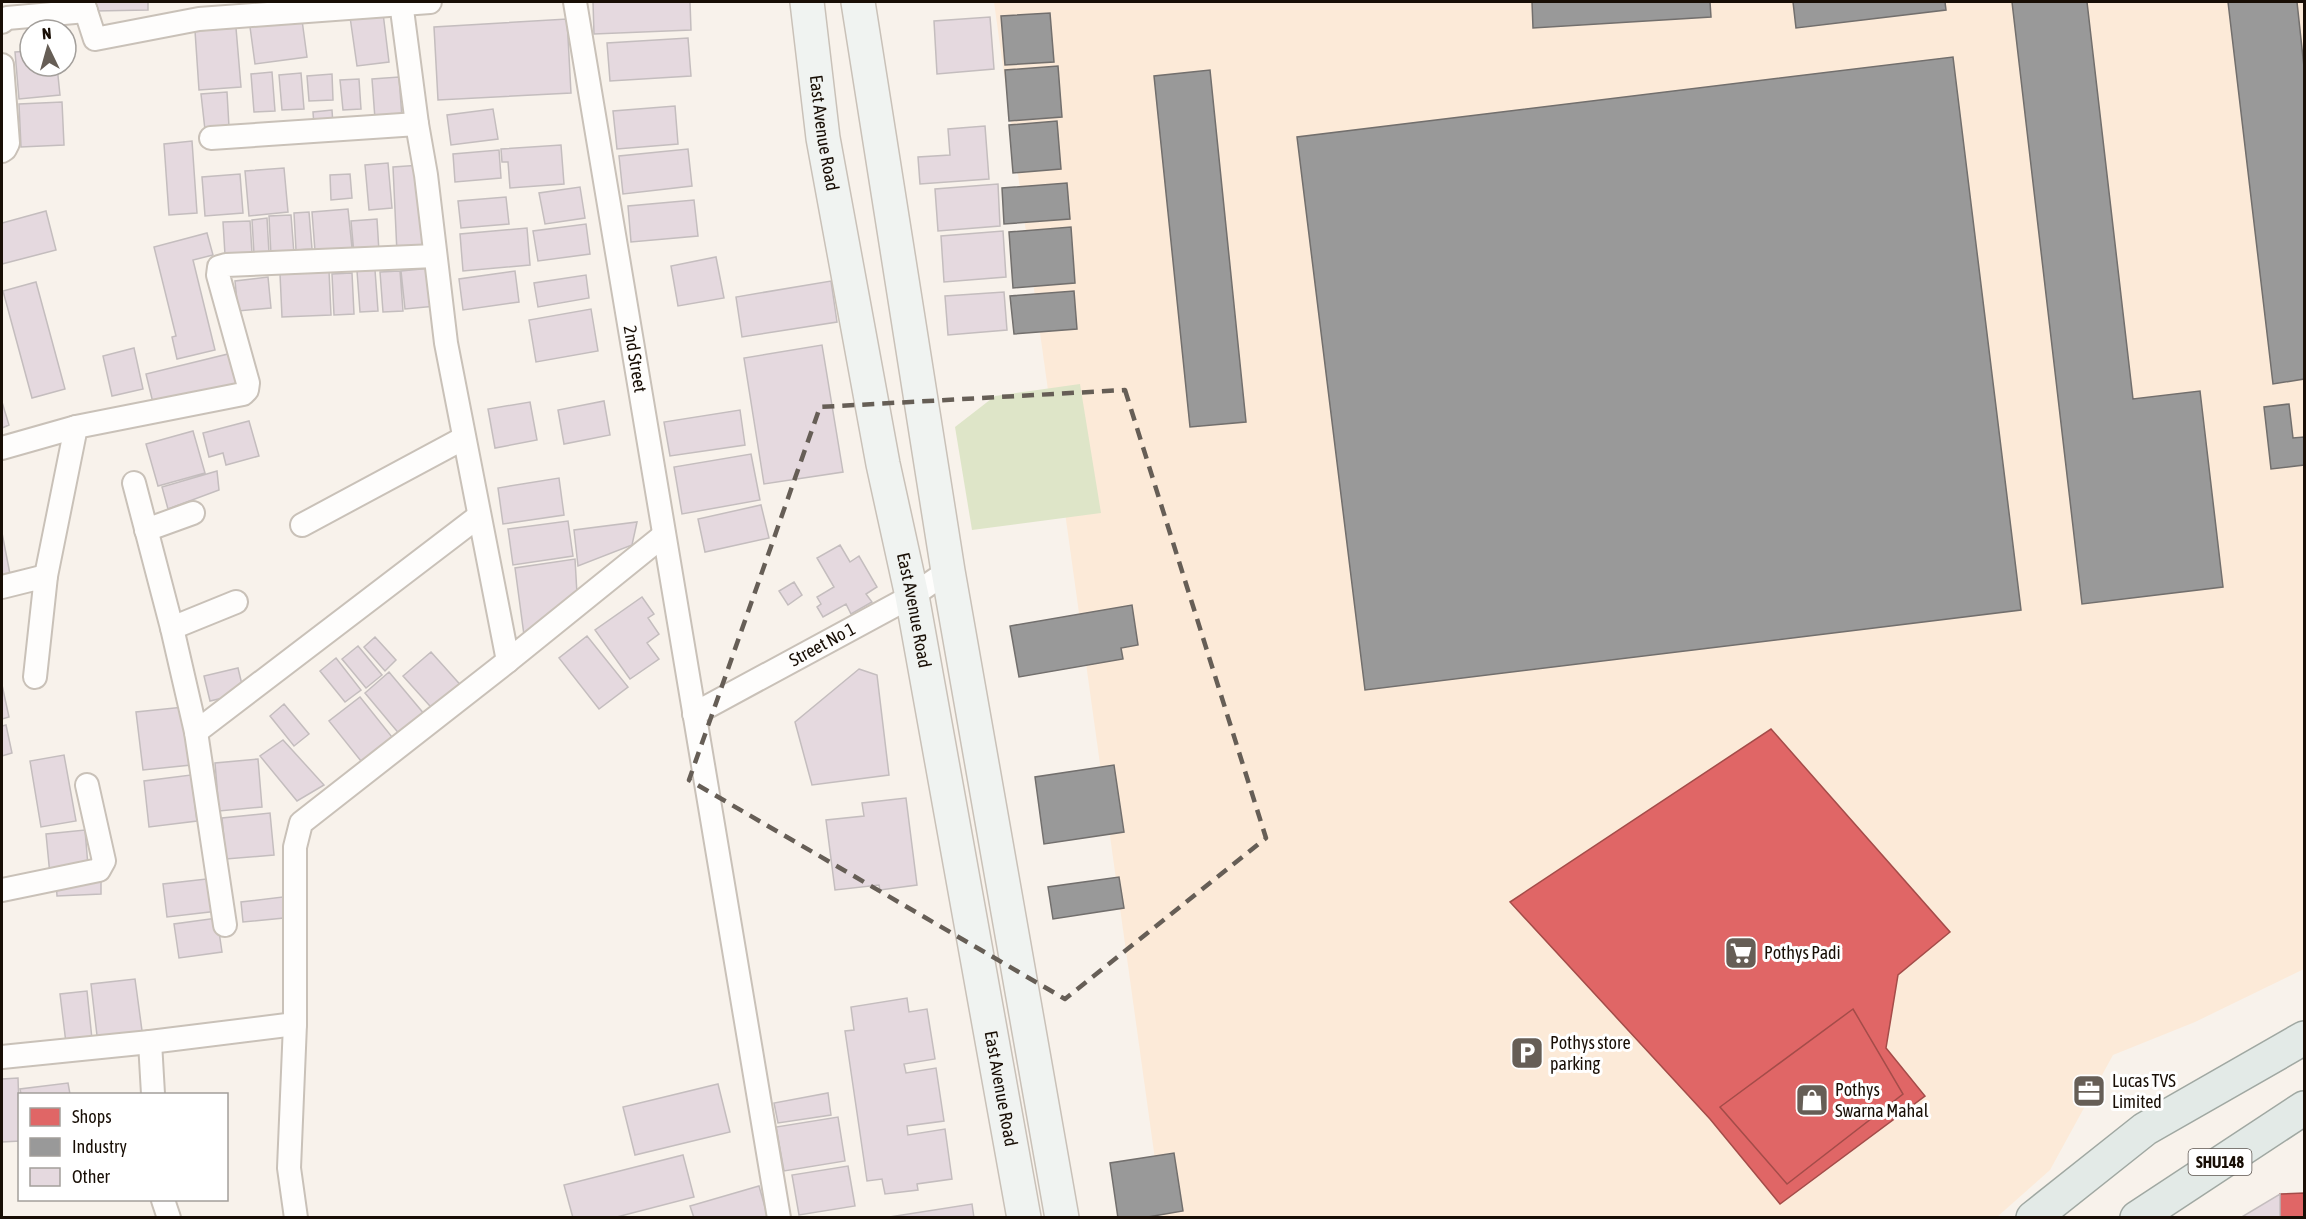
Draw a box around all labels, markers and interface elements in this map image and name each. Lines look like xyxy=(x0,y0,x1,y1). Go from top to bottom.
north arrow xyxy=(18,18,78,78)
text: N xyxy=(41,24,52,42)
street label: East Avenue Road xyxy=(806,74,843,192)
street label: 2nd Street xyxy=(619,324,651,394)
street label: East Avenue Road xyxy=(893,551,936,669)
street label: Street No 1 xyxy=(785,618,859,670)
supermarket icon: Pothys Padi xyxy=(1723,935,1759,971)
place label: Pothys Padi xyxy=(1764,942,1841,963)
street label: East Avenue Road xyxy=(980,1029,1022,1148)
place label: Pothys store parking xyxy=(1550,1032,1631,1074)
parking icon: Pothys store parking xyxy=(1509,1035,1545,1071)
place label: Lucas TVS Limited xyxy=(2112,1070,2176,1112)
office icon: Lucas TVS Limited xyxy=(2071,1073,2107,1109)
place label: Pothys Swarna Mahal xyxy=(1835,1079,1929,1121)
shop icon: Pothys Swarna Mahal xyxy=(1794,1082,1830,1118)
legend xyxy=(18,1093,228,1201)
text: Shops xyxy=(72,1106,112,1127)
text: Industry xyxy=(72,1136,127,1157)
road number: SHU148 xyxy=(2188,1149,2252,1175)
text: Other xyxy=(72,1166,111,1187)

